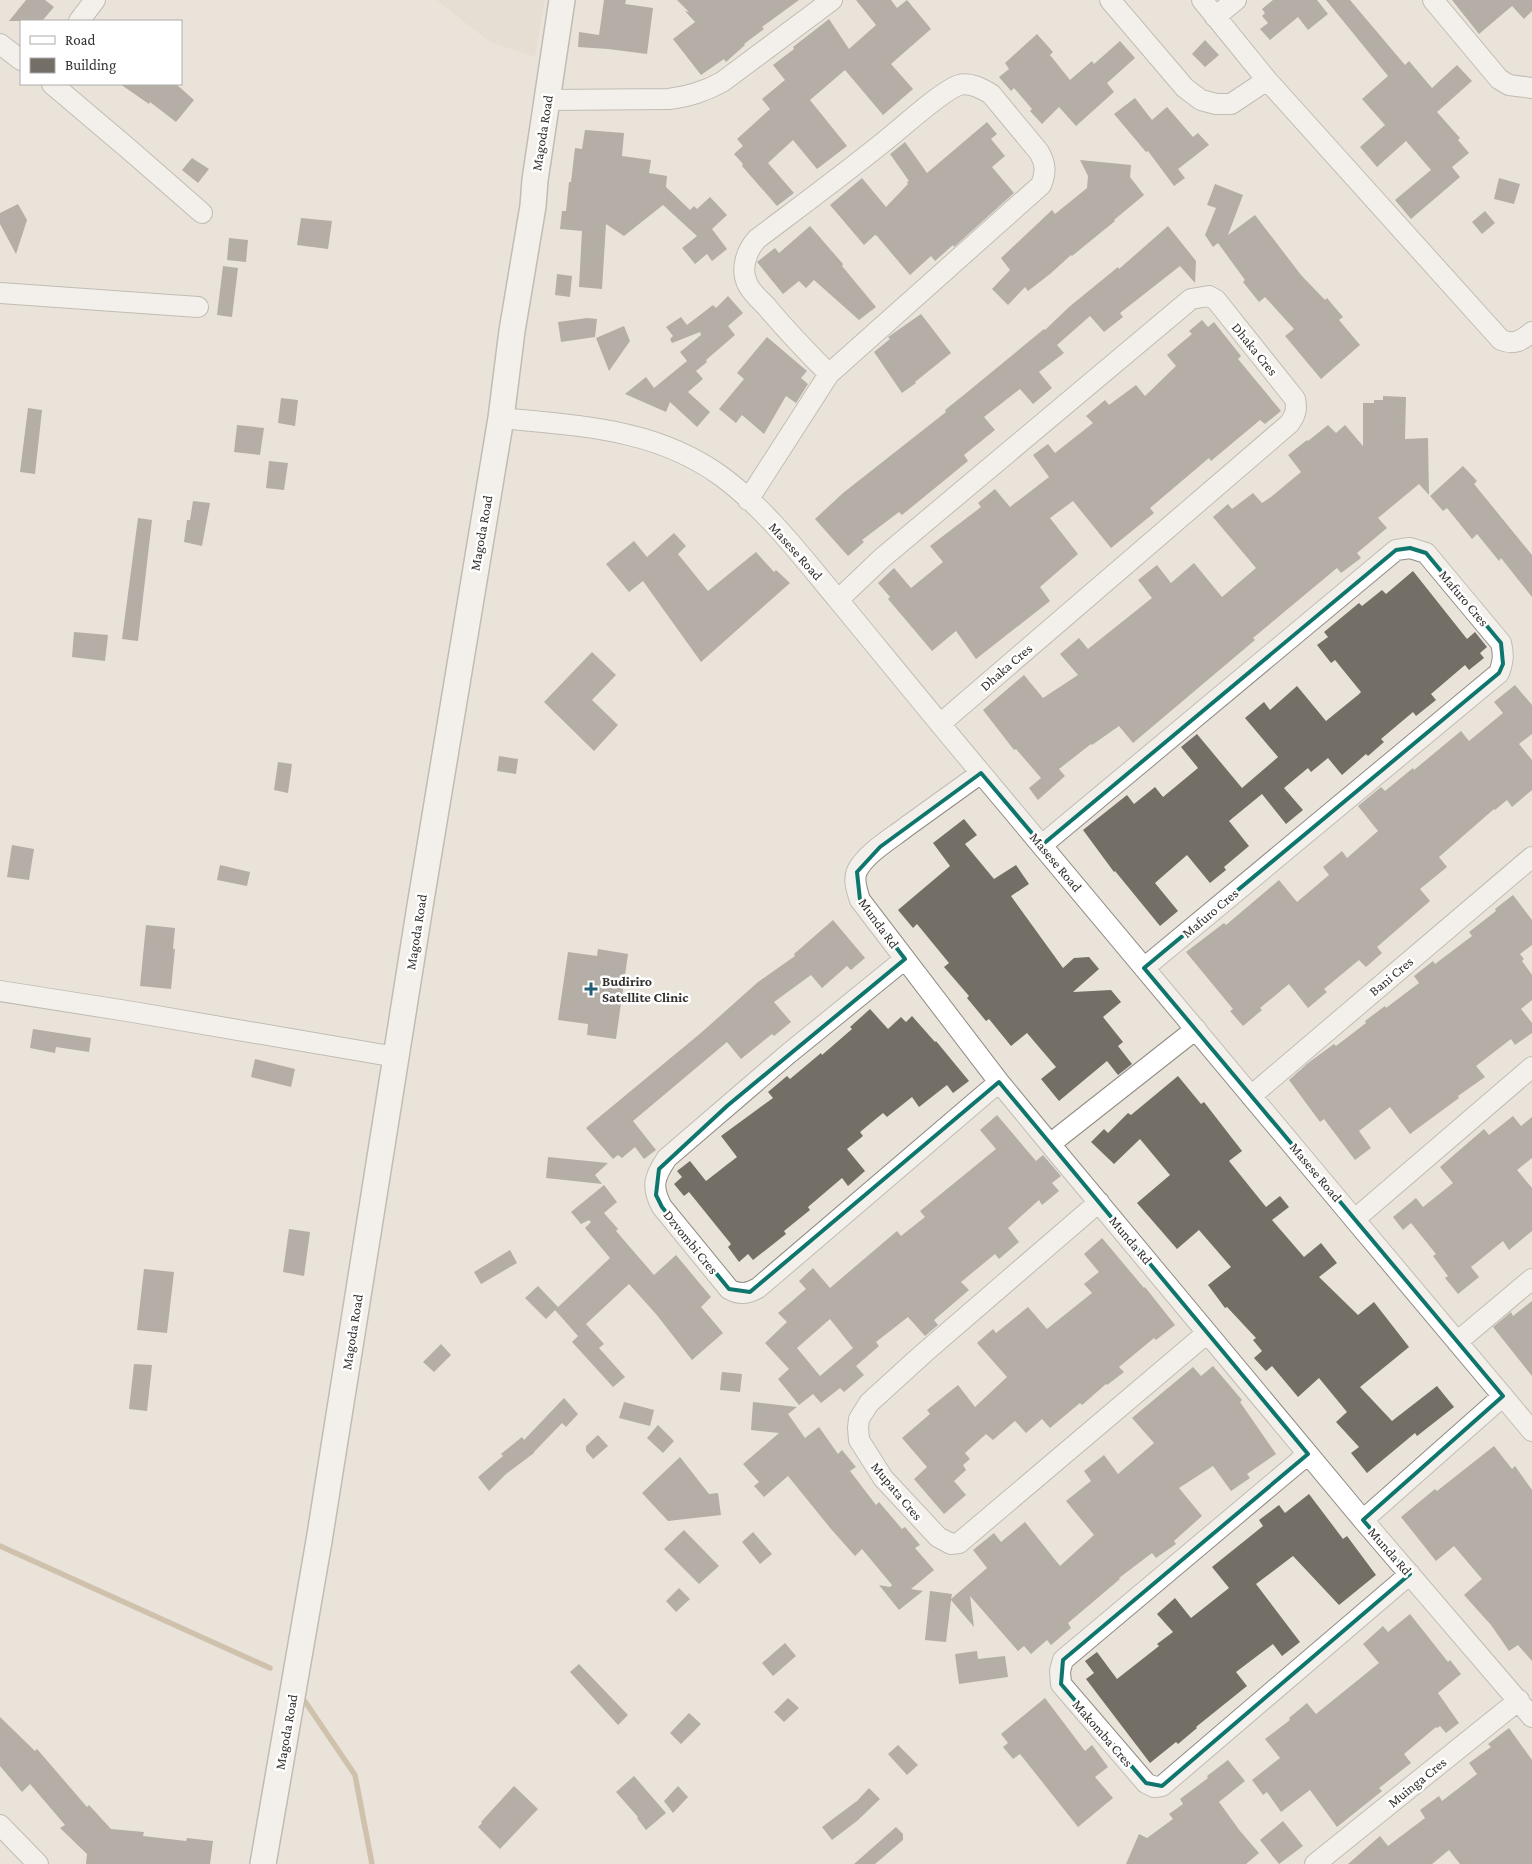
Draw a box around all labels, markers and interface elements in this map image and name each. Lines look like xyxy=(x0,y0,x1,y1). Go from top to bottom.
legend xyxy=(20,20,182,85)
text: Road xyxy=(65,32,96,48)
text: Building xyxy=(65,57,116,74)
street label: Magoda Road xyxy=(528,93,556,172)
street label: Dhaka Cres xyxy=(1229,319,1281,379)
street label: Magoda Road xyxy=(466,493,496,572)
street label: Masese Road xyxy=(766,519,827,584)
street label: Mafuro Cres xyxy=(1436,567,1492,629)
street label: Dhaka Cres xyxy=(977,640,1035,694)
street label: Masese Road xyxy=(1027,829,1086,895)
street label: Mafuro Cres xyxy=(1179,885,1241,941)
street label: Magoda Road xyxy=(402,892,430,971)
street label: Munda Rd xyxy=(855,895,903,952)
street label: Bani Cres xyxy=(1366,953,1416,999)
place label: Budiriro Satellite Clinic xyxy=(602,973,689,1005)
marker: Budiriro Satellite Clinic xyxy=(584,982,598,996)
street label: Masese Road xyxy=(1287,1139,1346,1205)
street label: Dzvombi Cres xyxy=(660,1207,722,1277)
street label: Munda Rd xyxy=(1106,1213,1156,1268)
street label: Magoda Road xyxy=(338,1292,366,1371)
street label: Mupata Cres xyxy=(868,1459,926,1523)
street label: Munda Rd xyxy=(1365,1524,1415,1579)
street label: Magoda Road xyxy=(271,1692,301,1771)
street label: Makomba Cres xyxy=(1069,1696,1137,1770)
street label: Muinga Cres xyxy=(1385,1754,1449,1810)

